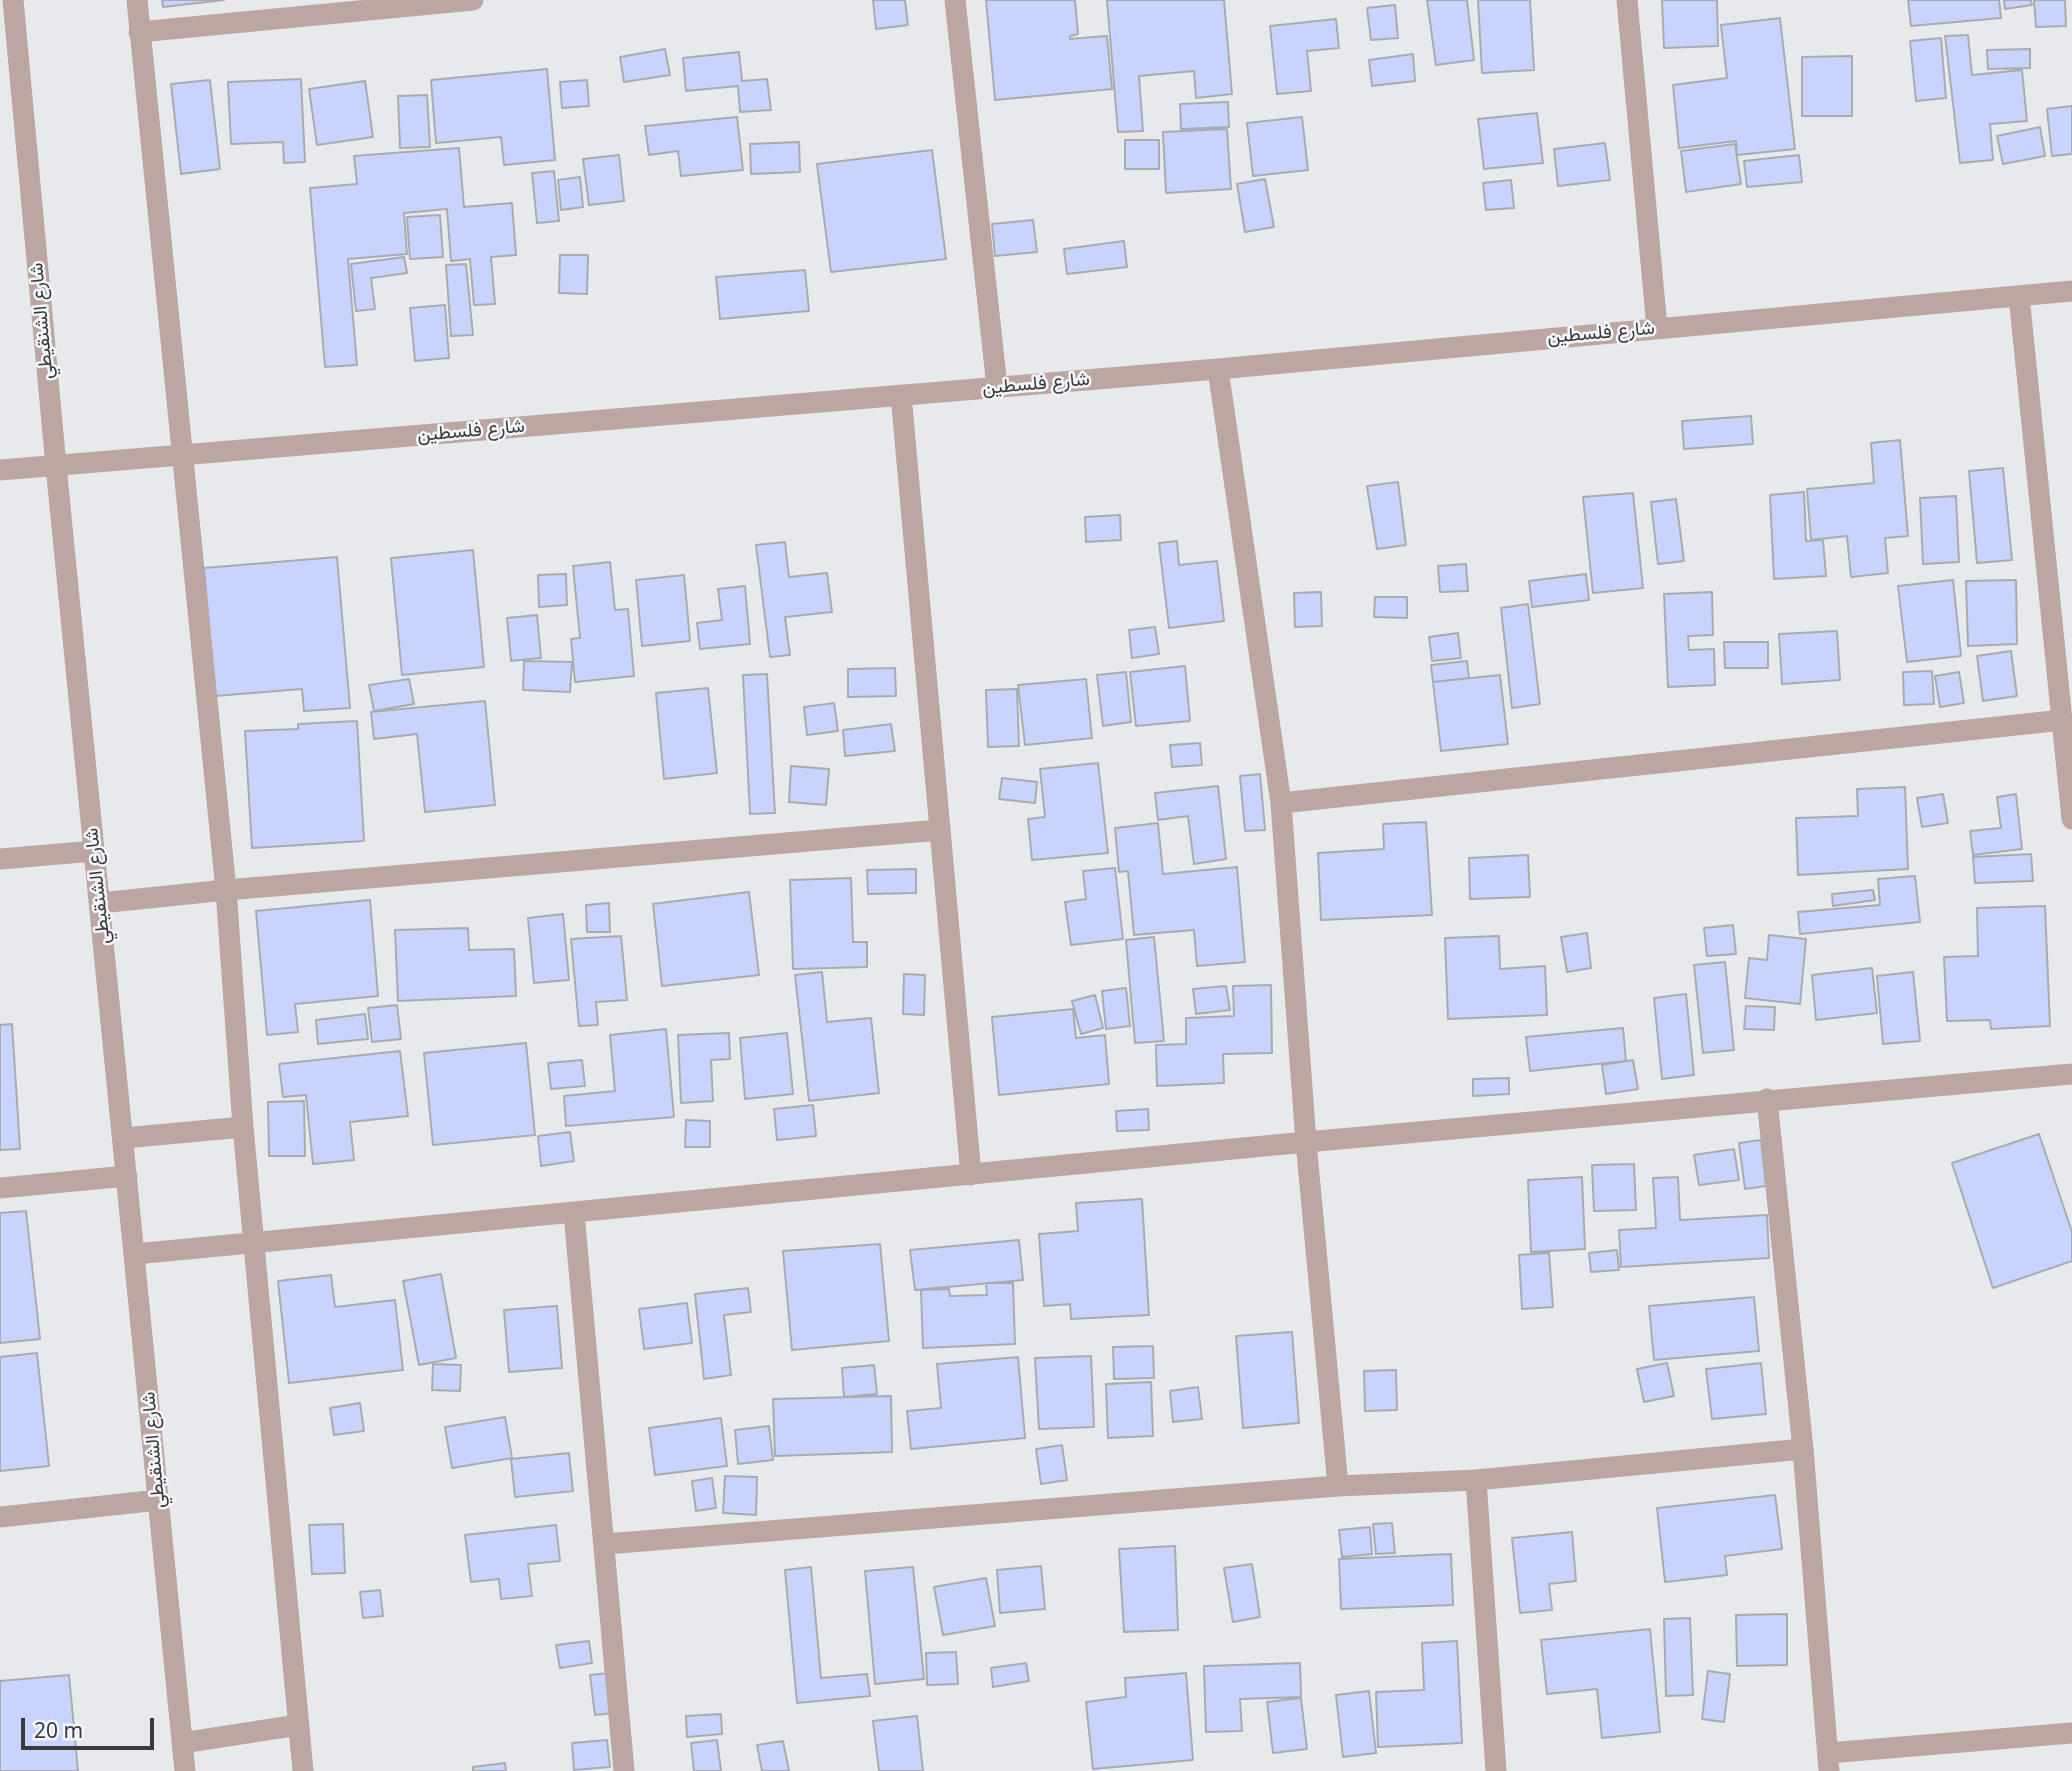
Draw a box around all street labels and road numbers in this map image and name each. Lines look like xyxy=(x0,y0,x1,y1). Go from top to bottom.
street label: شارع الشنقيطي xyxy=(26,262,58,380)
street label: شارع فلسطين xyxy=(1546,317,1656,349)
street label: شارع فلسطين xyxy=(981,368,1091,400)
street label: شارع فلسطين xyxy=(416,415,526,447)
street label: شارع الشنقيطي xyxy=(81,827,115,945)
street label: شارع الشنقيطي xyxy=(138,1391,170,1509)

